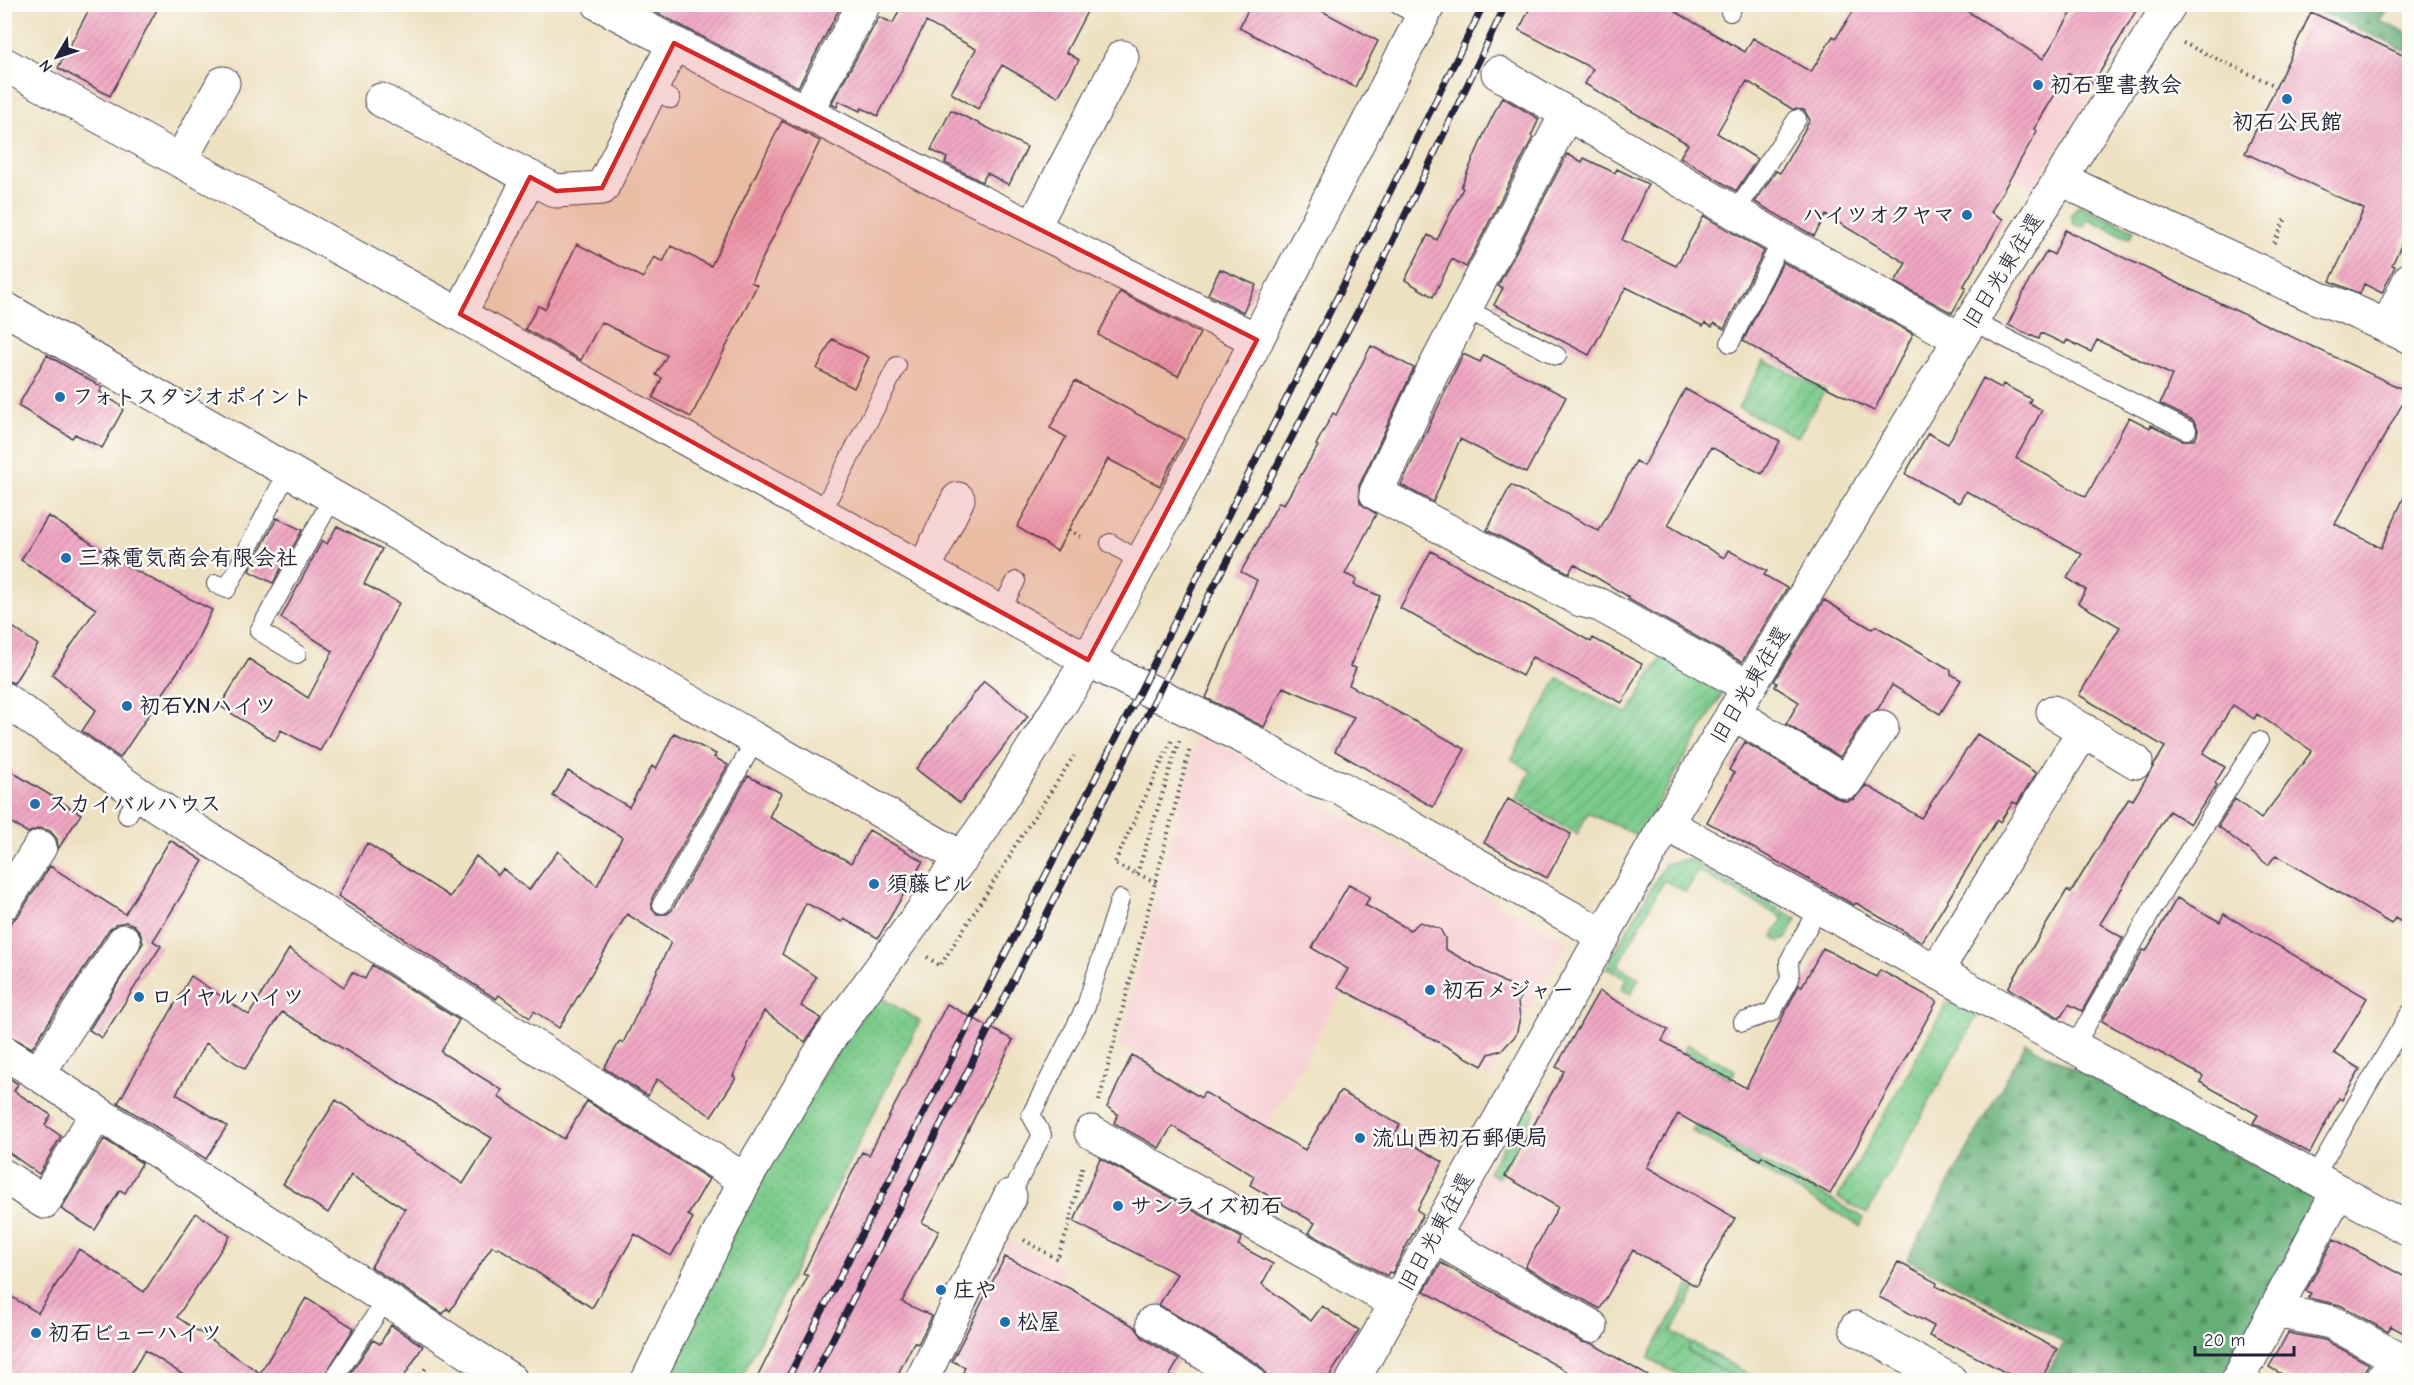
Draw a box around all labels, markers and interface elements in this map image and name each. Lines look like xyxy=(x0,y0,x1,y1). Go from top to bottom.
north arrow xyxy=(27,27,87,87)
text: N xyxy=(36,56,56,76)
place label: 初石聖書教会 xyxy=(2050,72,2182,98)
marker: 初石聖書教会 xyxy=(2031,78,2045,92)
marker: 初石公民館 xyxy=(2280,92,2294,106)
place label: 初石公民館 xyxy=(2232,109,2342,135)
place label: ハイツオクヤマ xyxy=(1802,202,1955,228)
street label: 旧日光東往還 xyxy=(1957,208,2049,334)
marker: ハイツオクヤマ xyxy=(1960,208,1974,222)
place label: フォトスタジオポイント xyxy=(72,384,313,410)
marker: フォトスタジオポイント xyxy=(53,390,67,404)
place label: 三森電気商会有限会社 xyxy=(78,545,298,571)
marker: 三森電気商会有限会社 xyxy=(59,551,73,565)
street label: 旧日光東往還 xyxy=(1705,622,1795,748)
place label: 初石Y.Nハイツ xyxy=(139,693,277,719)
marker: 初石Y.Nハイツ xyxy=(120,699,134,713)
place label: スカイバルハウス xyxy=(47,791,221,817)
marker: スカイバルハウス xyxy=(28,797,42,811)
place label: 須藤ビル xyxy=(886,871,974,897)
marker: 須藤ビル xyxy=(867,877,881,891)
place label: 初石メジャー xyxy=(1442,977,1574,1003)
marker: 初石メジャー xyxy=(1423,983,1437,997)
place label: ロイヤルハイツ xyxy=(151,984,305,1010)
marker: ロイヤルハイツ xyxy=(132,990,146,1004)
place label: 流山西初石郵便局 xyxy=(1372,1125,1548,1151)
marker: 流山西初石郵便局 xyxy=(1353,1131,1367,1145)
street label: 旧日光東往還 xyxy=(1393,1168,1479,1296)
place label: サンライズ初石 xyxy=(1130,1193,1283,1219)
marker: サンライズ初石 xyxy=(1111,1199,1125,1213)
place label: 庄や xyxy=(953,1277,997,1303)
marker: 庄や xyxy=(934,1283,948,1297)
place label: 松屋 xyxy=(1017,1309,1061,1335)
marker: 松屋 xyxy=(998,1315,1012,1329)
scale bar xyxy=(2195,1319,2294,1357)
place label: 初石ビューハイツ xyxy=(48,1320,222,1346)
marker: 初石ビューハイツ xyxy=(29,1326,43,1340)
text: 20 m xyxy=(2204,1330,2245,1351)

